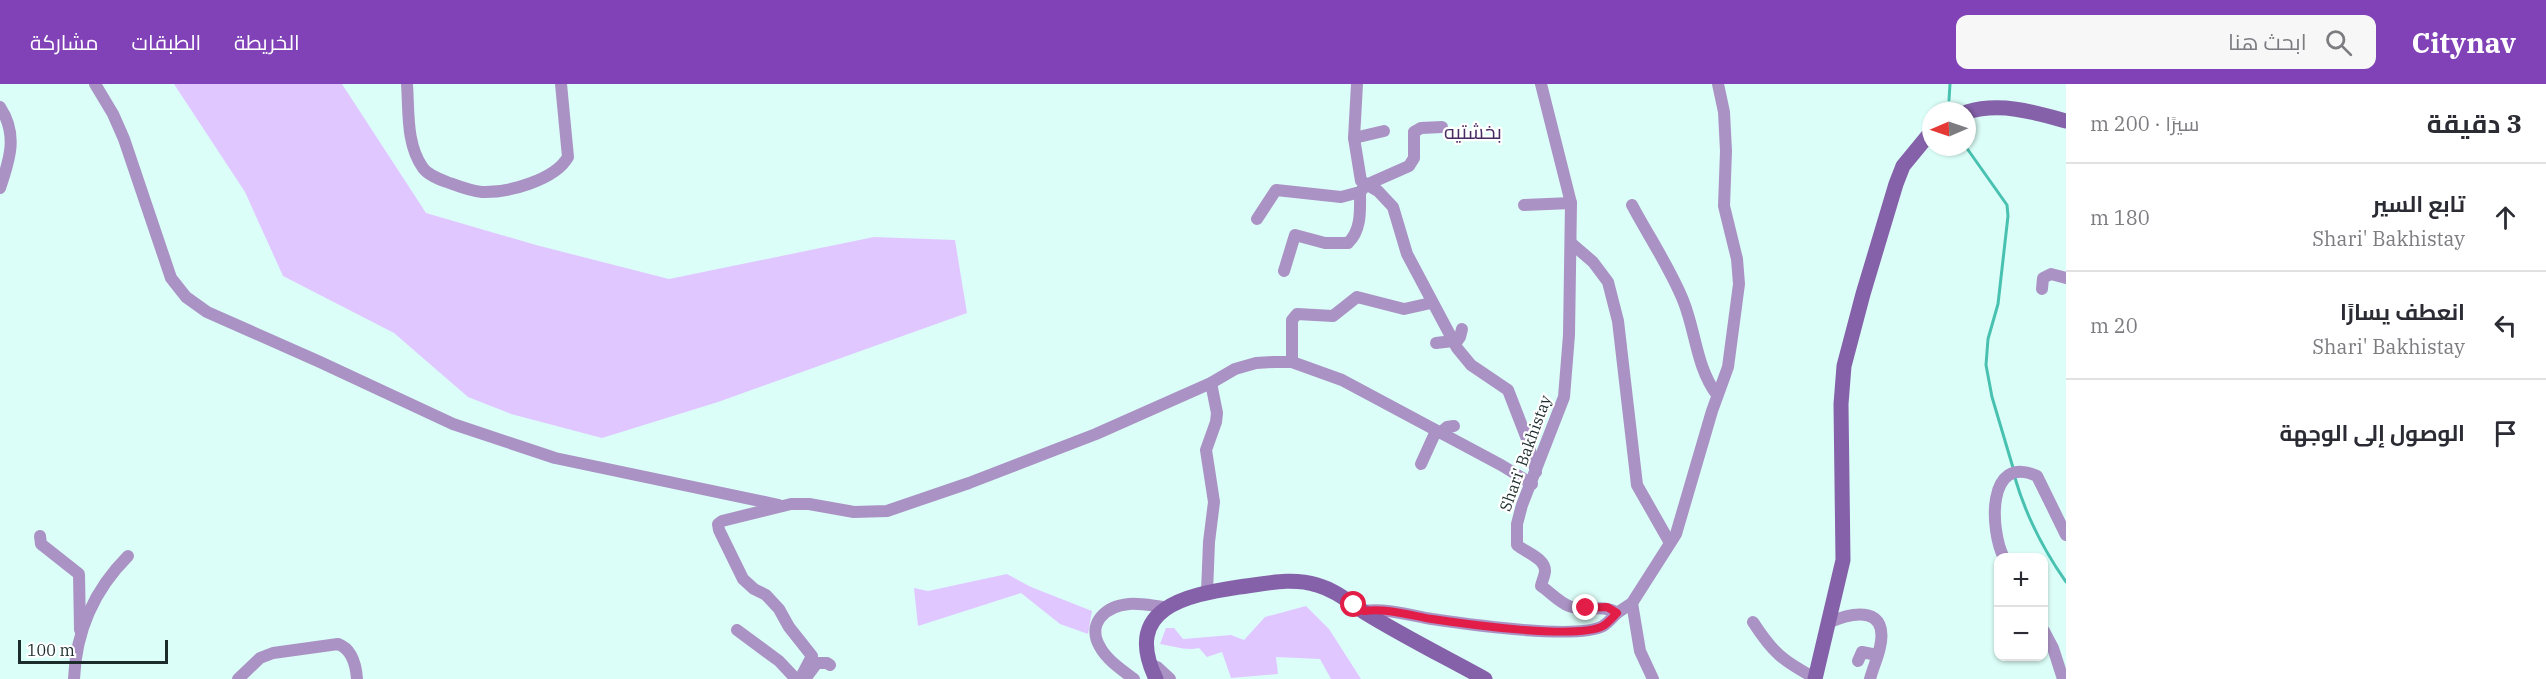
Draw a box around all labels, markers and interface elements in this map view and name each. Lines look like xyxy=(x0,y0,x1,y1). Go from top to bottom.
search box xyxy=(1956,15,2376,69)
text: Citynav xyxy=(2412,24,2516,61)
icon: search xyxy=(2322,26,2355,59)
text: ابحث هنا xyxy=(2228,27,2307,56)
text: مشاركة xyxy=(30,28,99,56)
text: الطبقات xyxy=(132,28,201,56)
text: الخريطة xyxy=(234,28,300,56)
north arrow xyxy=(1922,102,1976,156)
text: 3 دقيقة xyxy=(2427,106,2522,140)
text: سيرًا · 200 m xyxy=(2090,110,2199,137)
district label: بخشتيه xyxy=(1444,118,1502,145)
text: تابع السير xyxy=(2372,189,2465,218)
icon: ahead xyxy=(2489,201,2522,234)
text: 180 m xyxy=(2090,204,2150,231)
text: Shari' Bakhistay xyxy=(2312,225,2465,252)
text: انعطف يسارًا xyxy=(2340,297,2465,326)
icon: left xyxy=(2489,309,2522,342)
text: 20 m xyxy=(2090,312,2138,339)
text: Shari' Bakhistay xyxy=(2312,333,2465,360)
street label: Shari' Bakhistay xyxy=(1495,392,1555,514)
icon: arrive xyxy=(2489,417,2522,450)
text: الوصول إلى الوجهة xyxy=(2280,418,2465,447)
map controls xyxy=(1994,553,2048,661)
button: + xyxy=(1994,553,2048,607)
route start xyxy=(1340,591,1366,617)
route end xyxy=(1572,594,1598,620)
button: − xyxy=(1994,607,2048,661)
scale bar xyxy=(18,637,168,664)
text: 100 m xyxy=(27,640,75,660)

